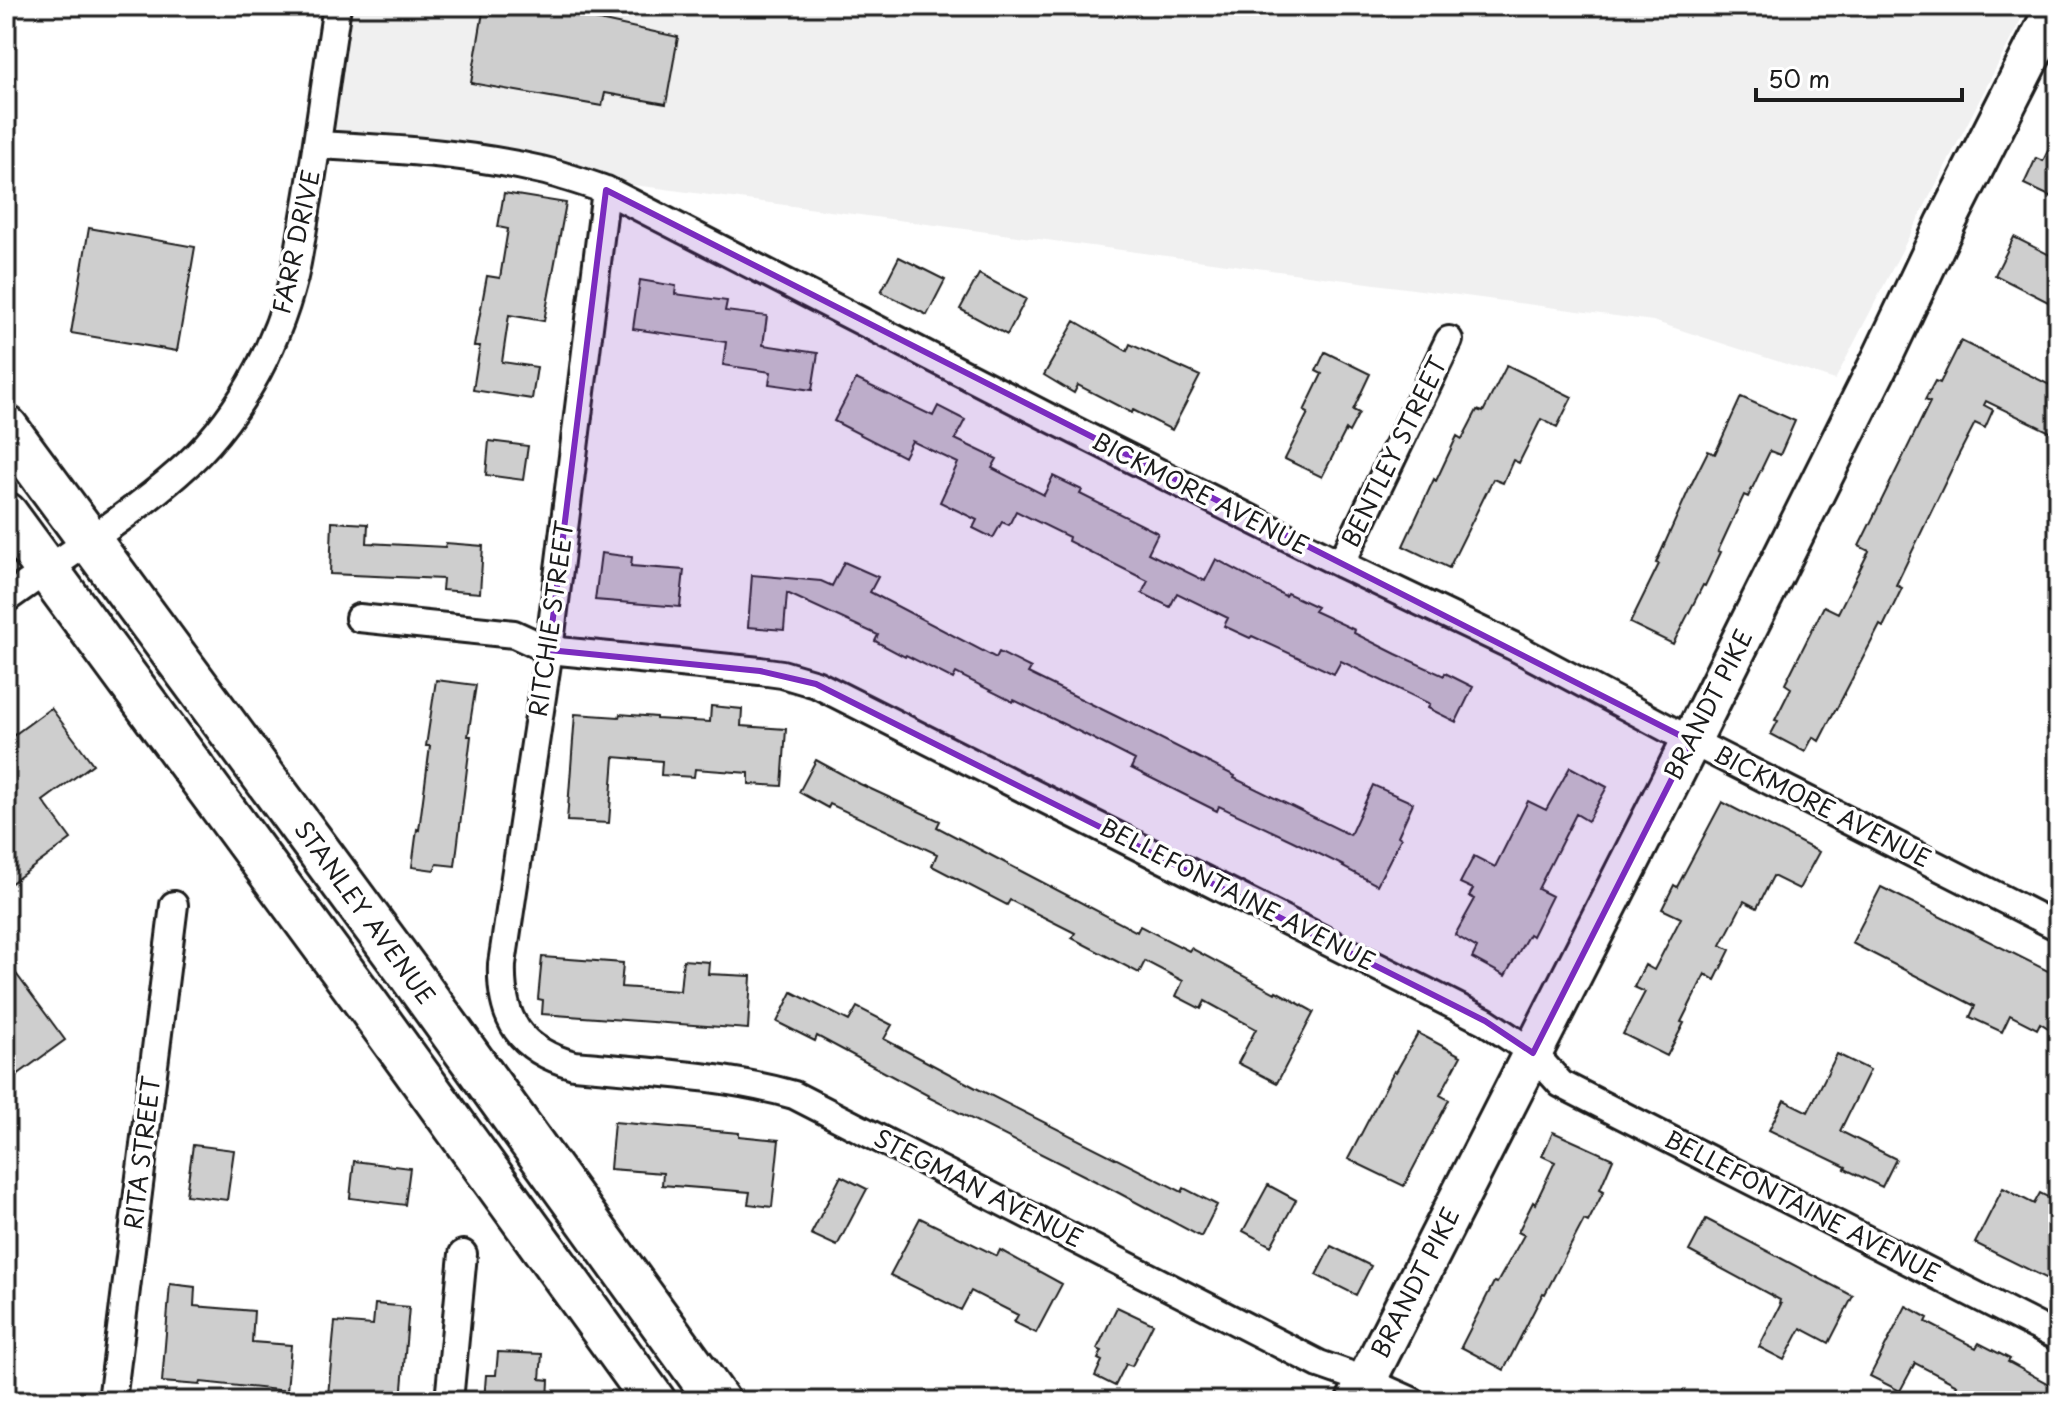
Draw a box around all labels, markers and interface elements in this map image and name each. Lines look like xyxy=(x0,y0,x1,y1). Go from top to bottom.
scale bar xyxy=(1756,52,1962,102)
text: 50 m xyxy=(1768,60,1830,96)
street label: FARR DRIVE xyxy=(262,166,328,317)
street label: BENTLEY STREET xyxy=(1331,349,1455,553)
street label: BICKMORE AVENUE xyxy=(1086,422,1316,563)
street label: RITCHIE STREET xyxy=(518,518,582,719)
street label: BRANDT PIKE xyxy=(1654,623,1761,786)
street label: BICKMORE AVENUE xyxy=(1708,735,1938,876)
street label: BELLEFONTAINE AVENUE xyxy=(1094,808,1382,979)
street label: STANLEY AVENUE xyxy=(287,812,445,1011)
street label: RITA STREET xyxy=(114,1074,168,1231)
street label: STEGMAN AVENUE xyxy=(868,1119,1090,1256)
street label: BELLEFONTAINE AVENUE xyxy=(1659,1120,1947,1291)
street label: BRANDT PIKE xyxy=(1361,1201,1468,1364)

